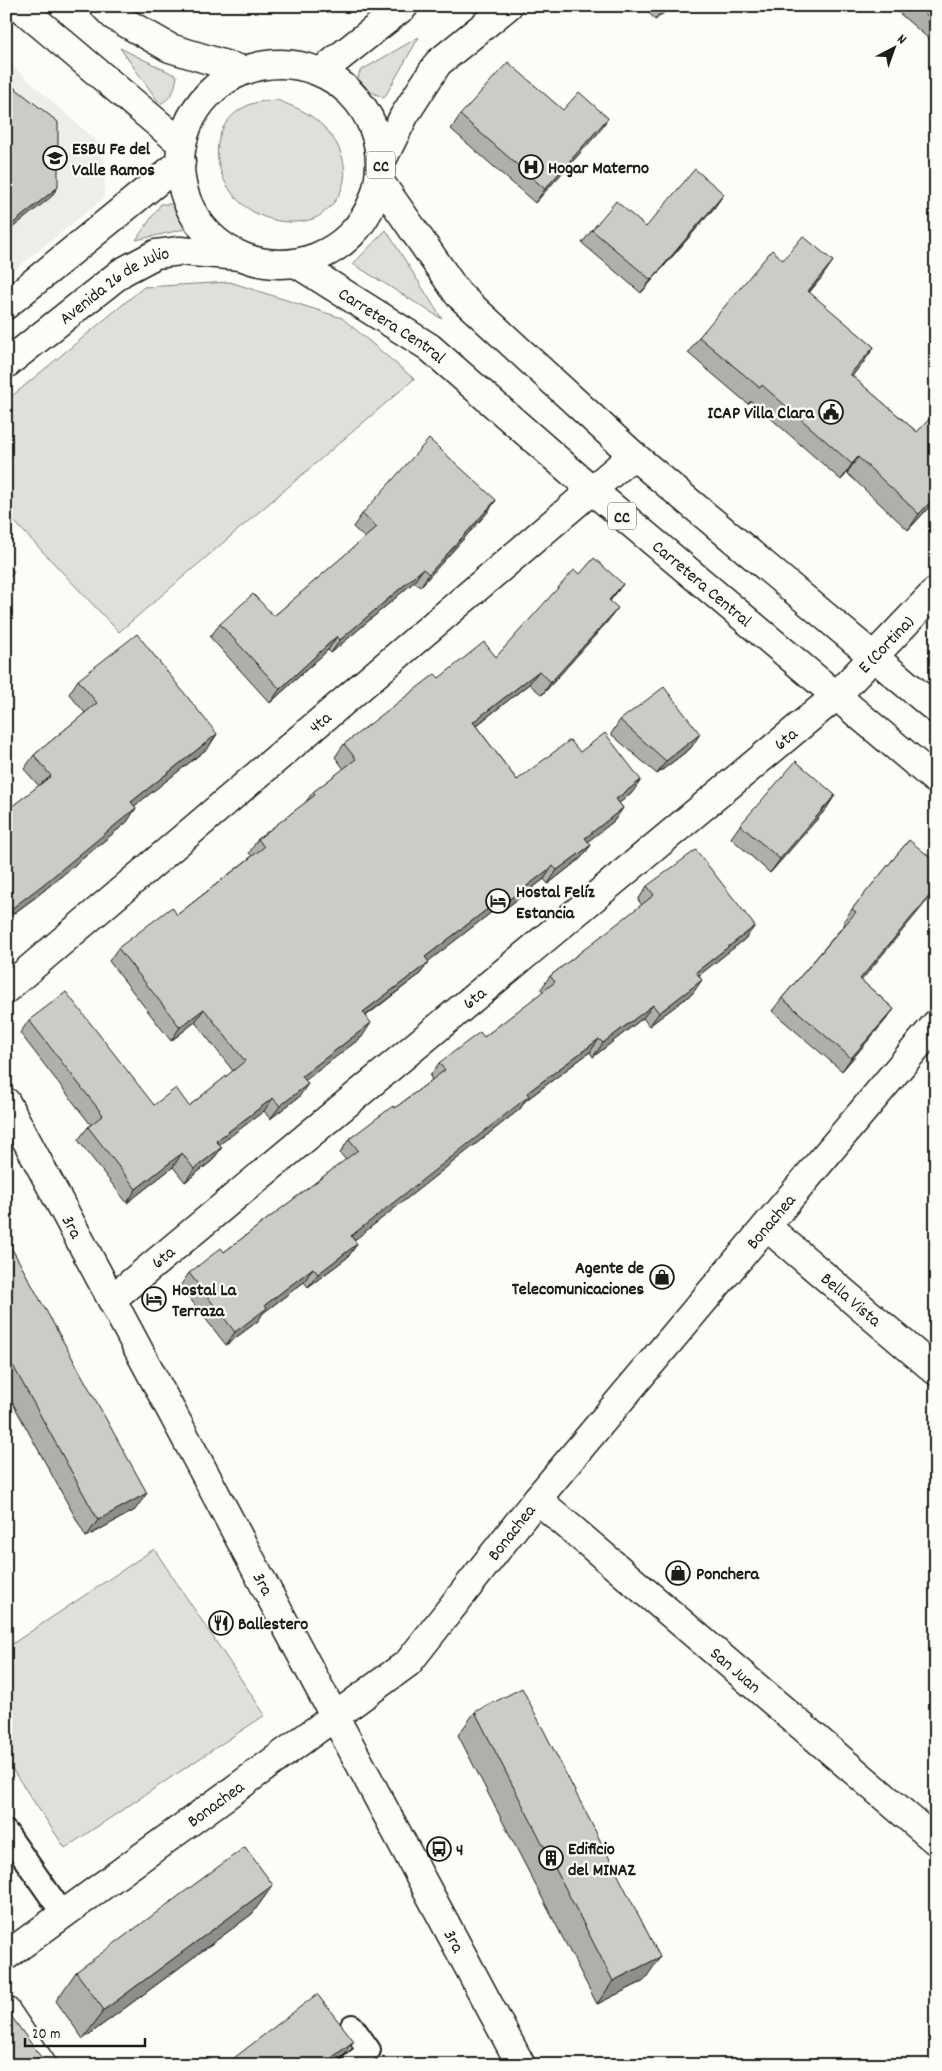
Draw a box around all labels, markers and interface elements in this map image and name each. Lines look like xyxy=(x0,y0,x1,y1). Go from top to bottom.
north arrow xyxy=(870,22,920,72)
text: N xyxy=(892,30,910,50)
place label: ESBU Fe del Valle Ramos xyxy=(72,138,155,184)
school or university icon: ESBU Fe del Valle Ramos xyxy=(42,145,68,171)
road number: CC xyxy=(367,152,395,178)
hospital icon: Hogar Materno xyxy=(518,154,544,180)
place label: Hogar Materno xyxy=(548,157,649,182)
street label: Avenida 26 de Julio xyxy=(55,242,171,332)
street label: Carretera Central xyxy=(333,283,451,371)
public building icon: ICAP Villa Clara xyxy=(818,399,844,425)
place label: ICAP Villa Clara xyxy=(708,402,815,427)
road number: CC xyxy=(608,502,636,530)
street label: Carretera Central xyxy=(645,536,757,635)
street label: E (Cortina) xyxy=(854,611,921,680)
street label: 4ta xyxy=(305,707,338,741)
street label: 6ta xyxy=(770,723,804,758)
place label: Hostal Felíz Estancia xyxy=(516,881,595,927)
hotel icon: Hostal Felíz Estancia xyxy=(485,888,511,914)
street label: 6ta xyxy=(458,982,493,1017)
street label: Bonachea xyxy=(742,1189,803,1256)
street label: 3ra xyxy=(54,1211,87,1244)
street label: 6ta xyxy=(147,1241,182,1276)
place label: Agente de Telecomunicaciones xyxy=(512,1257,644,1303)
shop icon: Agente de Telecomunicaciones xyxy=(649,1264,675,1290)
street label: Bella Vista xyxy=(814,1268,886,1334)
place label: Hostal La Terraza xyxy=(172,1279,237,1325)
hotel icon: Hostal La Terraza xyxy=(141,1286,167,1312)
street label: Bonachea xyxy=(483,1500,543,1567)
shop icon: Ponchera xyxy=(665,1560,691,1586)
place label: Ponchera xyxy=(696,1563,760,1588)
street label: 3ra xyxy=(245,1569,278,1601)
restaurant icon: Ballestero xyxy=(208,1610,234,1636)
place label: Ballestero xyxy=(238,1613,308,1638)
street label: San Juan xyxy=(703,1642,765,1700)
street label: Bonachea xyxy=(183,1776,251,1835)
bus stop icon: 4 xyxy=(426,1836,452,1862)
place label: Edificio del MINAZ xyxy=(568,1838,637,1884)
place label: 4 xyxy=(456,1839,463,1864)
building icon: Edificio del MINAZ xyxy=(538,1845,564,1871)
street label: 3ra xyxy=(436,1926,469,1958)
scale bar xyxy=(25,2016,145,2048)
text: 20 m xyxy=(32,2024,60,2046)

